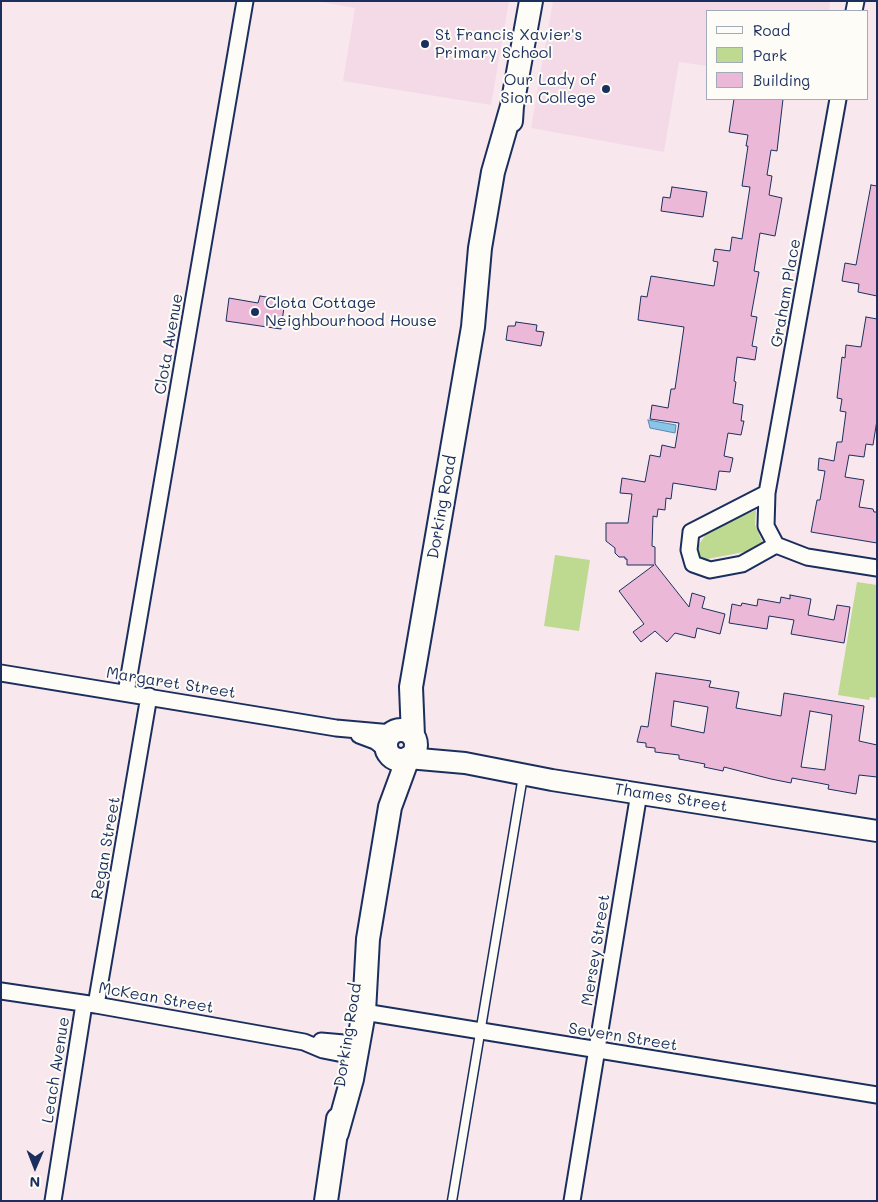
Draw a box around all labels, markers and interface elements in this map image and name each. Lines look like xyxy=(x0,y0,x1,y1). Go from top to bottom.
legend xyxy=(706,10,868,100)
text: Road xyxy=(753,20,790,40)
place label: St Francis Xavier's Primary School xyxy=(435,25,582,63)
marker: St Francis Xavier's Primary School xyxy=(419,38,431,50)
text: Park xyxy=(753,45,787,65)
place label: Our Lady of Sion College xyxy=(501,70,596,108)
text: Building xyxy=(753,70,810,90)
marker: Our Lady of Sion College xyxy=(600,83,612,95)
street label: Graham Place xyxy=(767,237,805,349)
street label: Clota Avenue xyxy=(151,292,187,396)
place label: Clota Cottage Neighbourhood House xyxy=(265,293,437,331)
marker: Clota Cottage Neighbourhood House xyxy=(249,306,261,318)
street label: Dorking Road xyxy=(423,454,461,560)
street label: Margaret Street xyxy=(105,663,237,703)
street label: Thames Street xyxy=(613,780,729,816)
street label: Regan Street xyxy=(87,795,125,901)
street label: Mersey Street xyxy=(578,893,614,1007)
street label: McKean Street xyxy=(97,978,215,1018)
street label: Dorking Road xyxy=(330,982,366,1088)
street label: Leach Avenue xyxy=(38,1016,74,1124)
street label: Severn Street xyxy=(567,1019,679,1055)
north arrow xyxy=(10,1142,60,1192)
text: N xyxy=(29,1173,40,1192)

